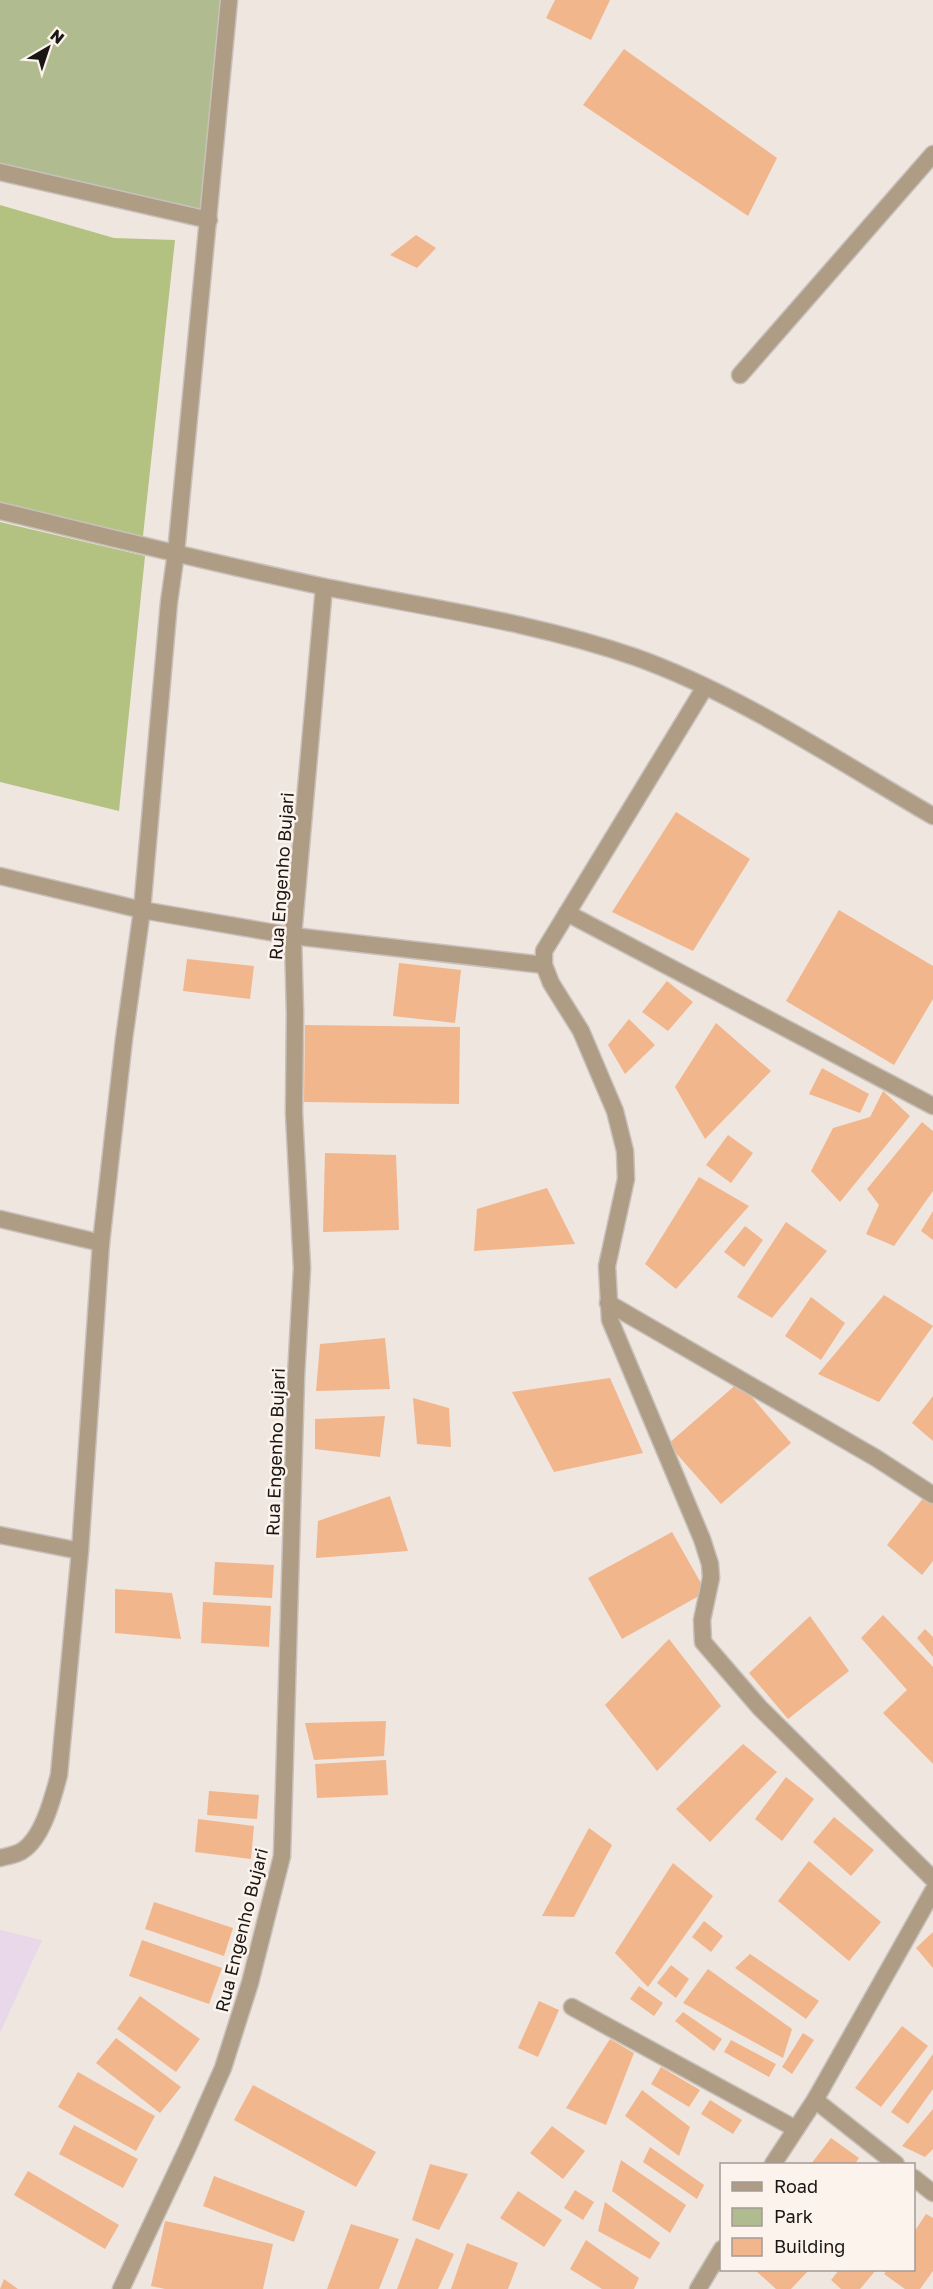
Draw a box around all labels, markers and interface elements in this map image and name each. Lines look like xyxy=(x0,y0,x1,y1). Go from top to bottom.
north arrow xyxy=(18,18,78,78)
text: N xyxy=(46,25,68,48)
street label: Rua Engenho Bujari xyxy=(264,791,298,961)
street label: Rua Engenho Bujari xyxy=(261,1368,289,1536)
street label: Rua Engenho Bujari xyxy=(210,1846,272,2014)
legend xyxy=(720,2163,915,2271)
text: Road xyxy=(774,2175,818,2197)
text: Park xyxy=(774,2205,813,2227)
text: Building xyxy=(774,2235,845,2257)

